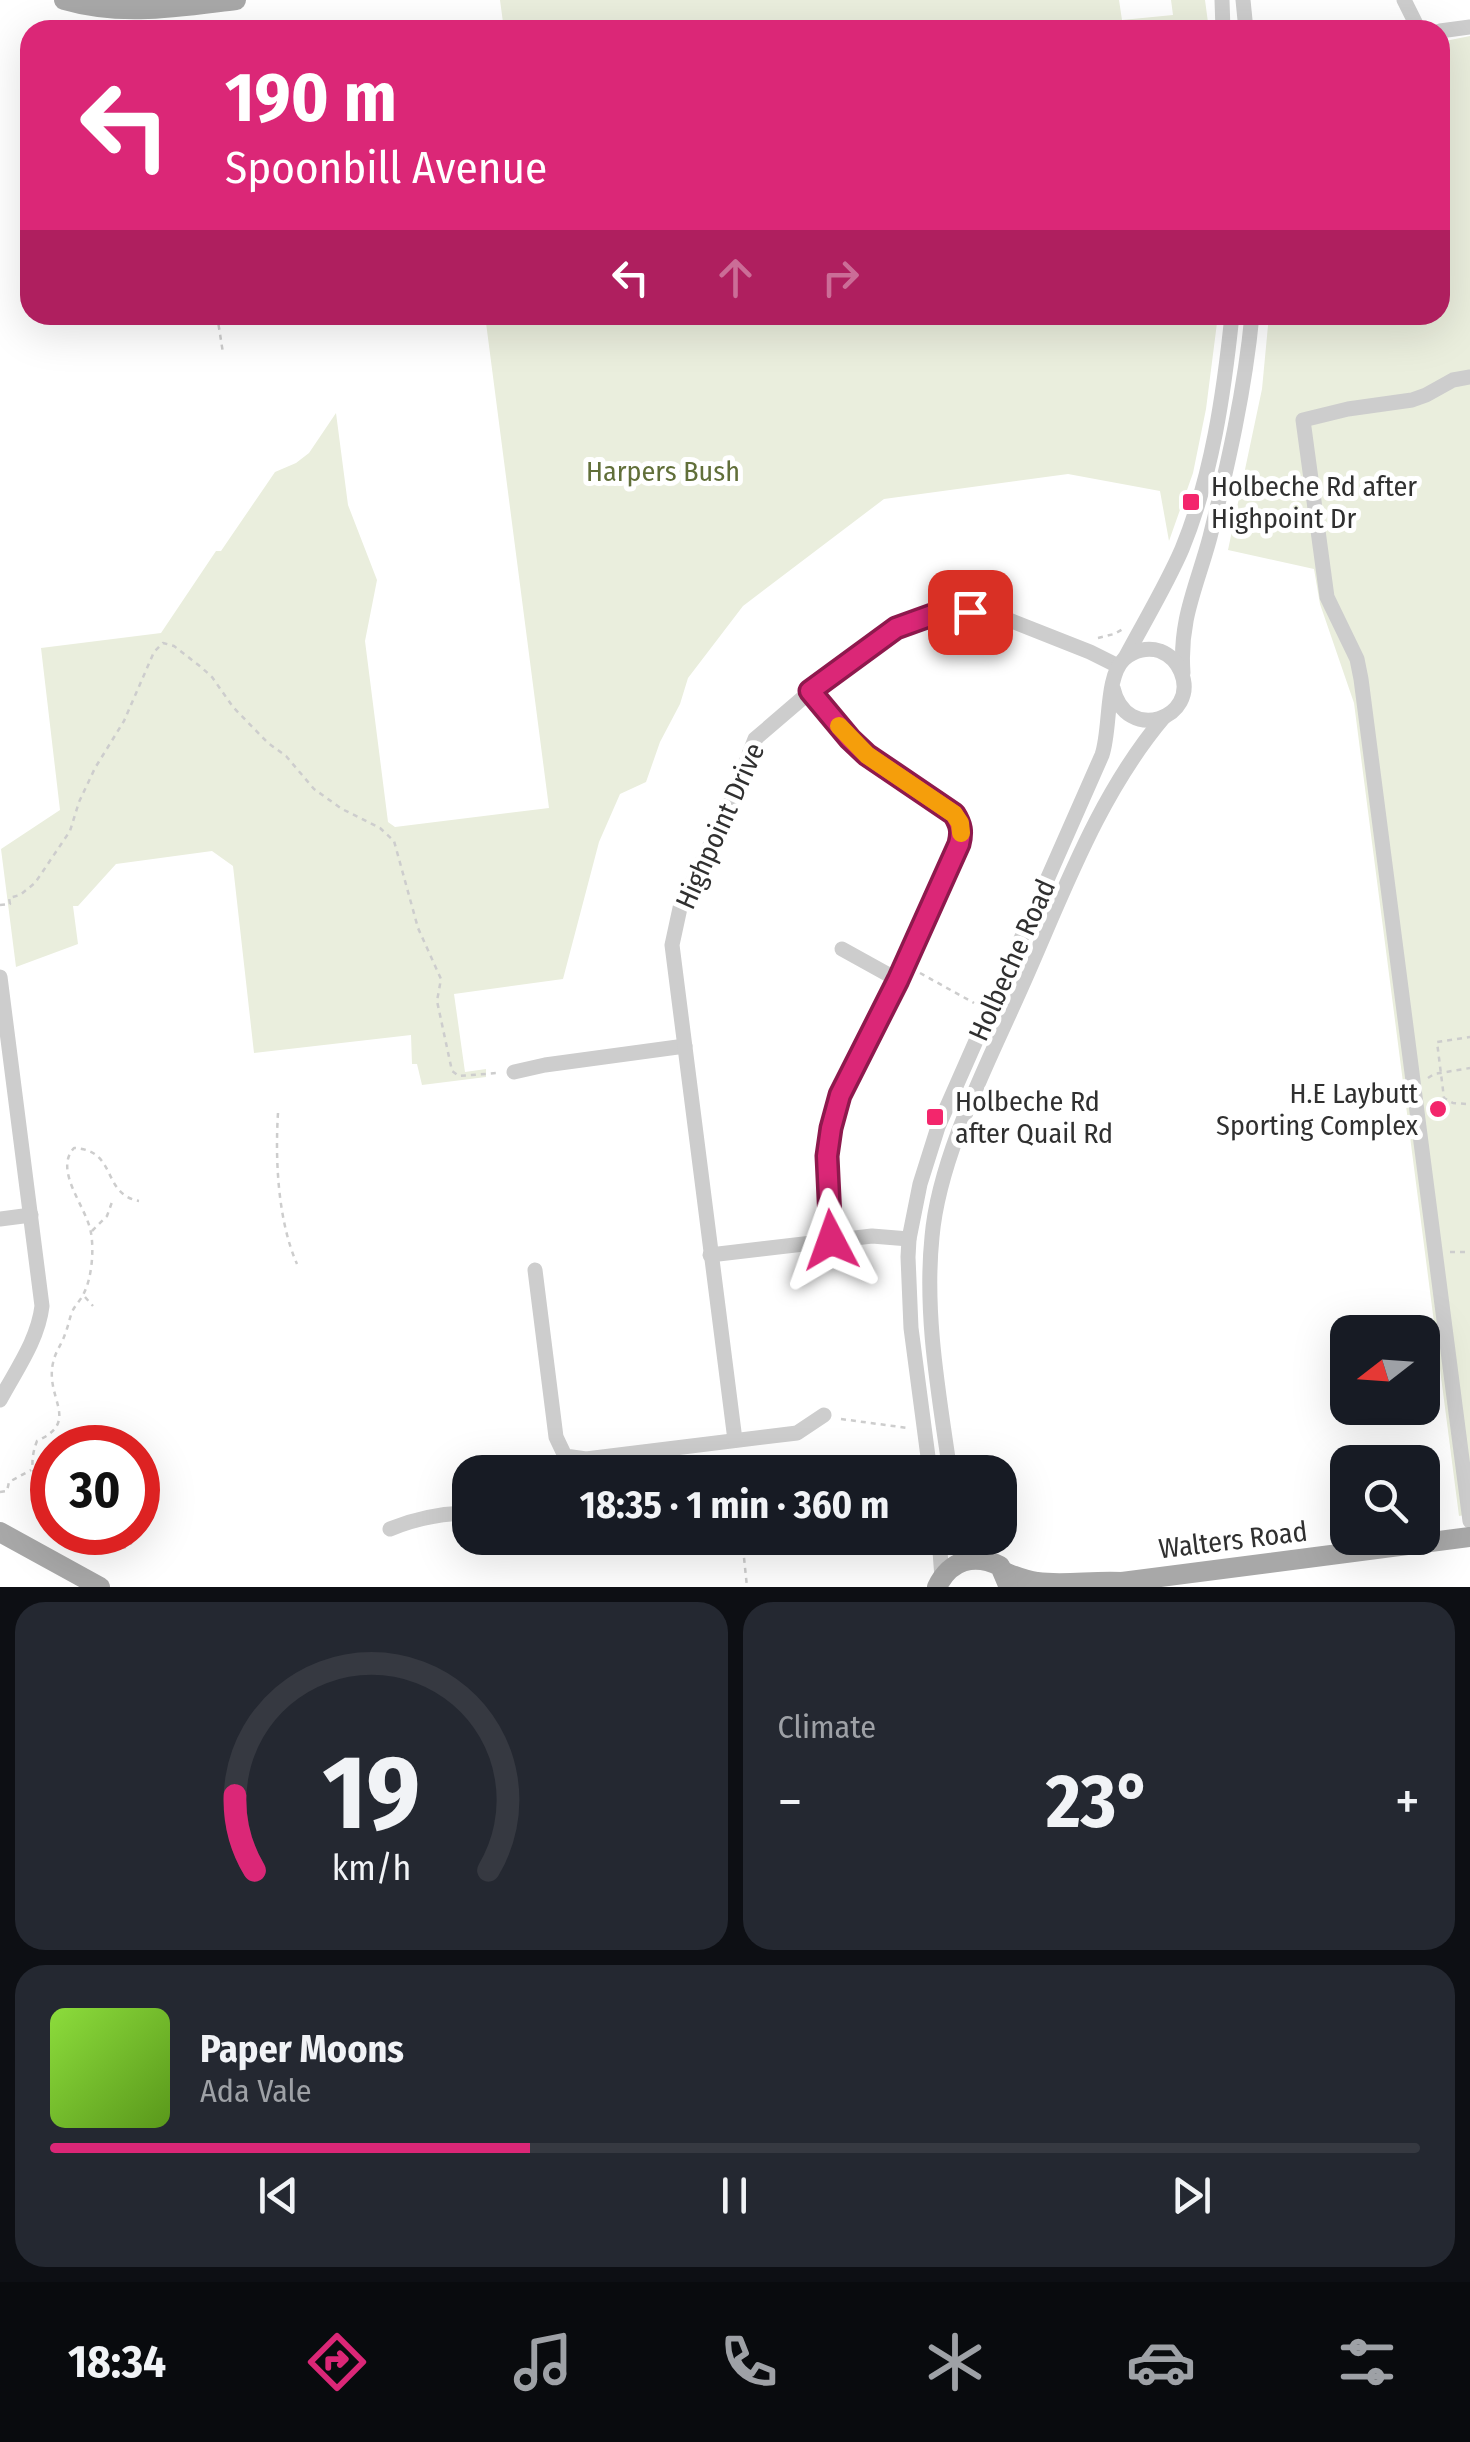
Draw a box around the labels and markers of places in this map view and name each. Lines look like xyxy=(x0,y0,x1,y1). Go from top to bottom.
place label: Holbeche Rd after Highpoint Dr xyxy=(1211,470,1417,535)
marker: Holbeche Rd after Highpoint Dr xyxy=(1180,491,1202,513)
pin xyxy=(928,570,1013,655)
place label: H.E Laybutt Sporting Complex xyxy=(1216,1077,1419,1142)
place label: Holbeche Rd after Quail Rd xyxy=(955,1085,1113,1150)
marker: H.E Laybutt Sporting Complex xyxy=(1427,1098,1449,1120)
marker: Holbeche Rd after Quail Rd xyxy=(924,1106,946,1128)

